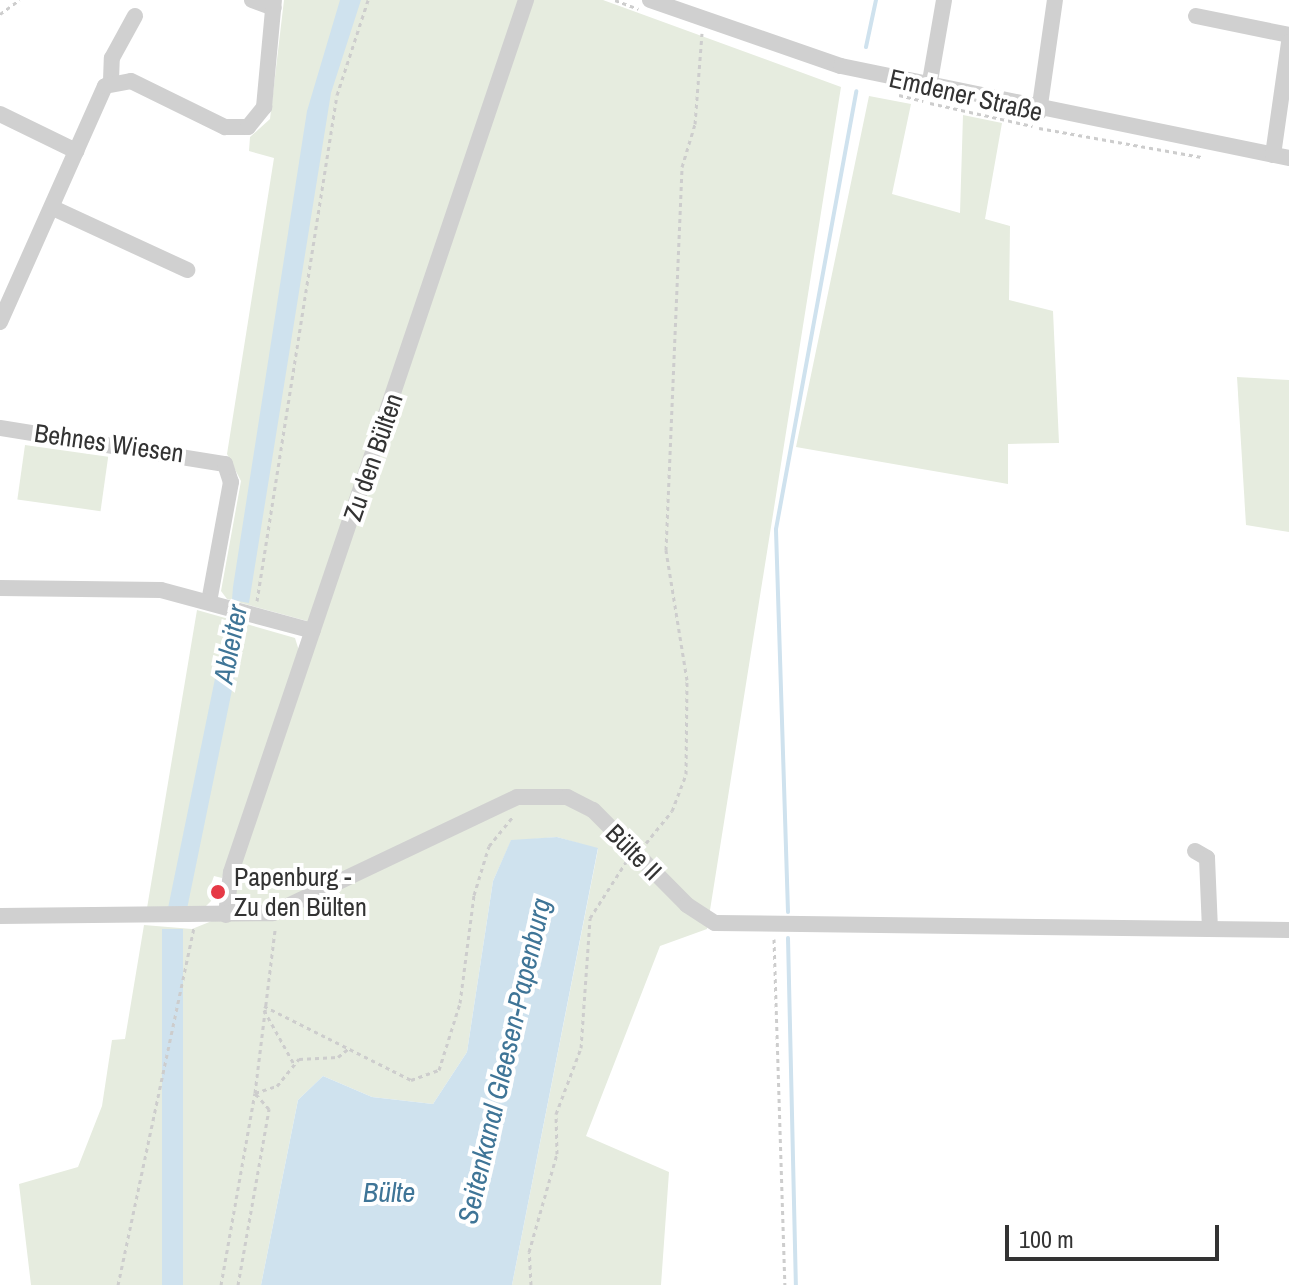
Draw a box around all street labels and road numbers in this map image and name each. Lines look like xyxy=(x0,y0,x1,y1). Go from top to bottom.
street label: Emdener Straße xyxy=(886,62,1046,128)
street label: Zu den Bülten xyxy=(337,389,409,525)
street label: Behnes Wiesen xyxy=(32,417,186,469)
street label: Bülte II xyxy=(600,818,668,886)

